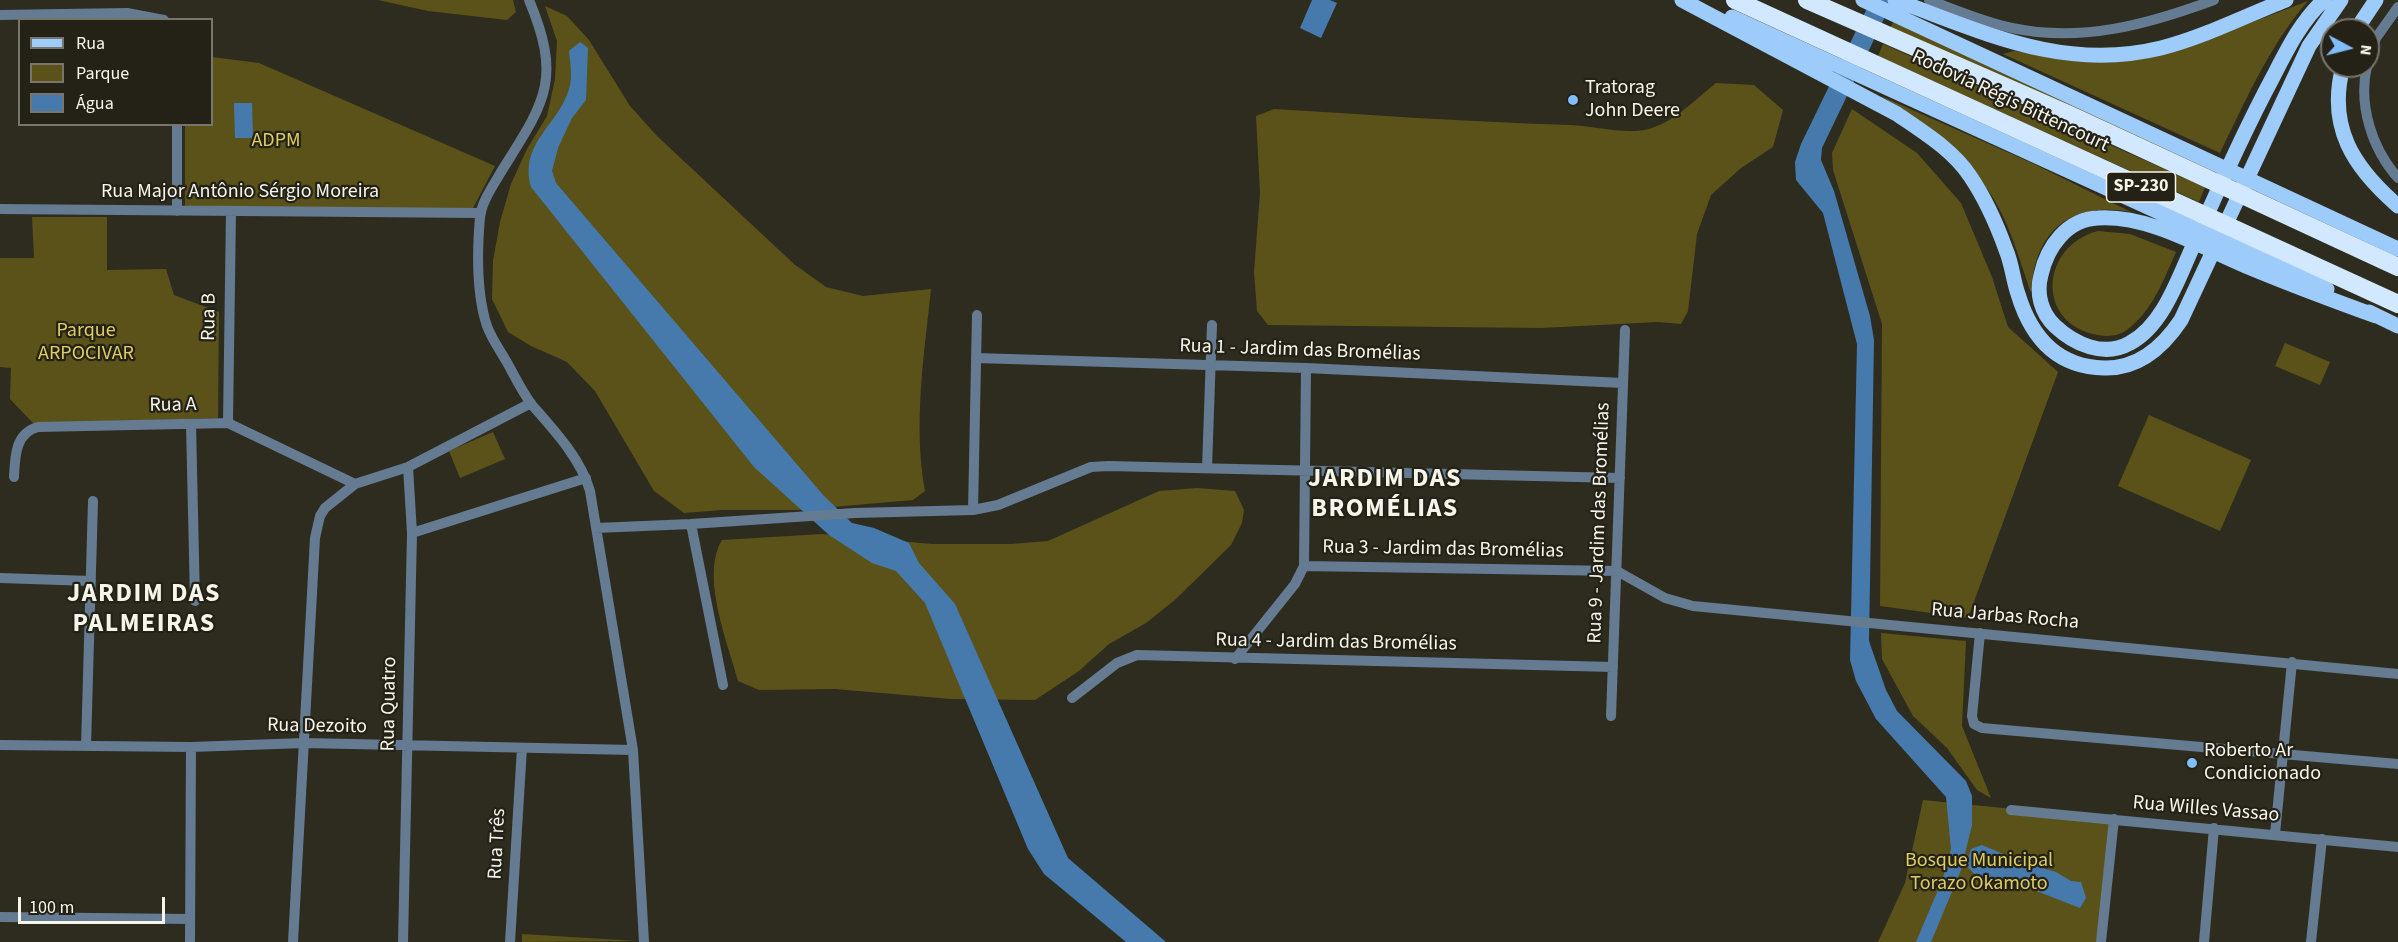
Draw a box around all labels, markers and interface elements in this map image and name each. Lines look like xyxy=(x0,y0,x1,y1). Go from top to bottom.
legend xyxy=(18,18,213,126)
north arrow xyxy=(2320,18,2380,78)
text: Rua xyxy=(76,31,105,56)
text: N xyxy=(2354,43,2377,57)
street label: Rodovia Régis Bittencourt xyxy=(1907,46,2113,158)
text: Parque xyxy=(76,61,129,86)
place label: Tratorag John Deere xyxy=(1585,77,1680,124)
text: Água xyxy=(76,91,114,116)
marker: Tratorag John Deere xyxy=(1566,93,1580,107)
park label: ADPM xyxy=(251,130,301,154)
road number: SP-230 xyxy=(2106,172,2176,202)
street label: Rua Major Antônio Sérgio Moreira xyxy=(101,181,379,205)
street label: Rua B xyxy=(198,293,222,341)
park label: Parque ARPOCIVAR xyxy=(38,320,134,367)
street label: Rua 1 - Jardim das Bromélias xyxy=(1179,335,1421,367)
street label: Rua A xyxy=(149,394,197,418)
street label: Rua 9 - Jardim das Bromélias xyxy=(1584,402,1616,644)
district label: JARDIM DAS BROMÉLIAS xyxy=(1308,464,1462,526)
street label: Rua 3 - Jardim das Bromélias xyxy=(1322,536,1564,564)
district label: JARDIM DAS PALMEIRAS xyxy=(67,579,221,640)
street label: Rua Jarbas Rocha xyxy=(1930,599,2080,635)
street label: Rua 4 - Jardim das Bromélias xyxy=(1215,629,1457,657)
street label: Rua Quatro xyxy=(377,656,403,752)
street label: Rua Dezoito xyxy=(267,714,367,740)
place label: Roberto Ar Condicionado xyxy=(2204,740,2321,787)
marker: Roberto Ar Condicionado xyxy=(2185,756,2199,770)
street label: Rua Willes Vassao xyxy=(2132,792,2280,828)
street label: Rua Três xyxy=(484,808,512,880)
park label: Bosque Municipal Torazo Okamoto xyxy=(1905,850,2053,897)
scale bar xyxy=(21,885,168,923)
text: 100 m xyxy=(29,895,74,920)

